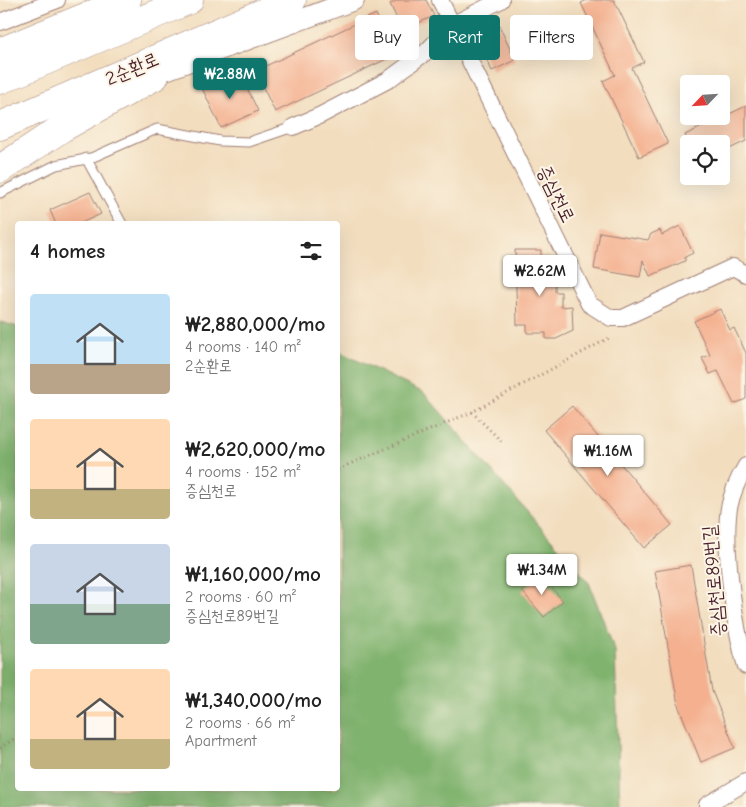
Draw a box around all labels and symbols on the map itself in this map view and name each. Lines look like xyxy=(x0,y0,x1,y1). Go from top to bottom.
street label: 2순환로 xyxy=(102,48,162,90)
pin: ₩2.88M xyxy=(189,58,271,100)
north arrow xyxy=(680,75,730,125)
street label: 증심천로 xyxy=(533,162,579,226)
pin: ₩2.62M xyxy=(499,254,581,297)
pin: ₩1.16M xyxy=(567,434,649,477)
street label: 증심천로89번길 xyxy=(698,524,730,638)
pin: ₩1.34M xyxy=(501,554,583,596)

